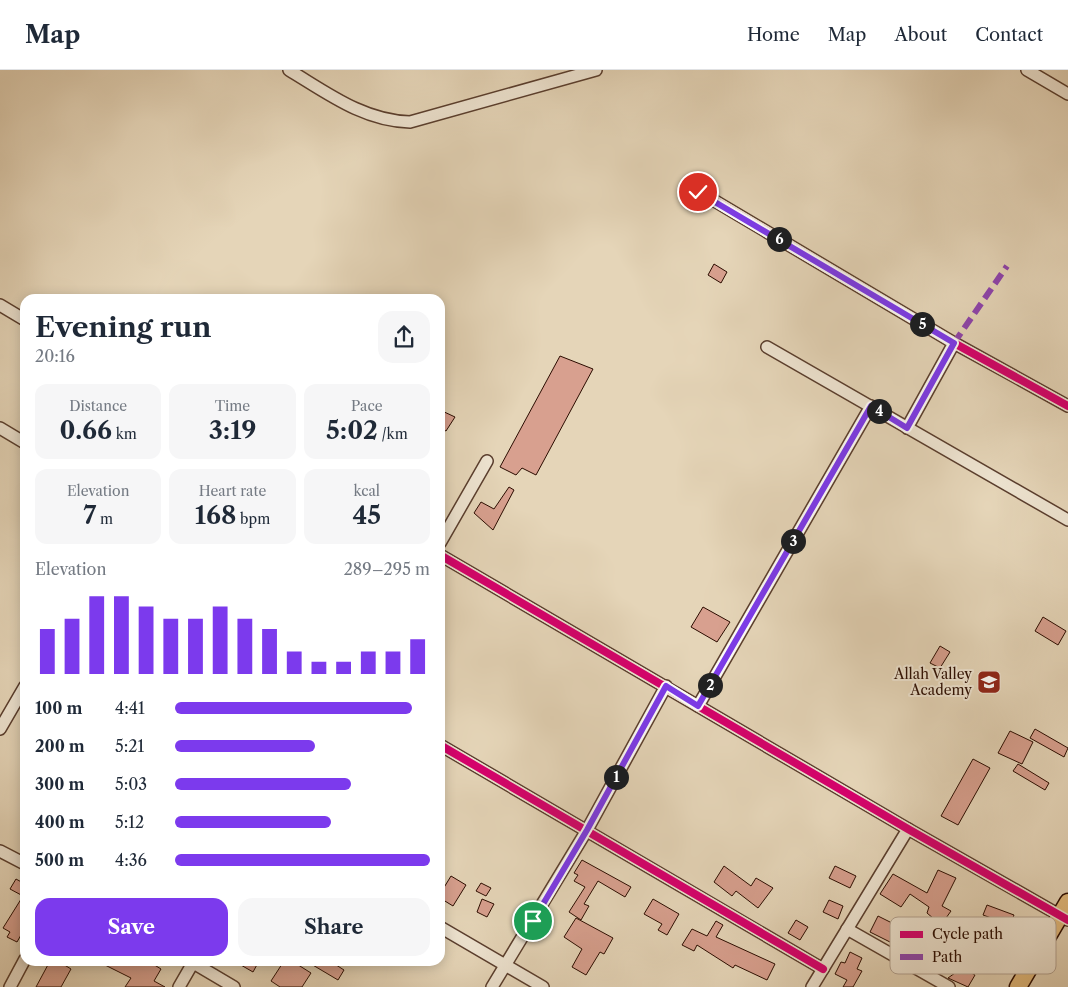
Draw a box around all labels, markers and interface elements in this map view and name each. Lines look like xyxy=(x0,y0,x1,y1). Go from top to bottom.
text: Map xyxy=(25,20,80,49)
text: Home xyxy=(747,24,800,46)
text: Map xyxy=(828,24,866,46)
text: About xyxy=(894,24,947,46)
text: Contact xyxy=(975,24,1043,46)
pin xyxy=(677,171,719,213)
icon: check xyxy=(684,178,712,206)
pin: 6 xyxy=(766,226,792,252)
text: 6 xyxy=(775,230,784,248)
text: Evening run xyxy=(35,310,211,344)
button: share xyxy=(378,311,430,363)
pin: 5 xyxy=(910,312,934,336)
text: 5 xyxy=(919,315,926,333)
text: 20:16 xyxy=(35,346,75,366)
text: Distance xyxy=(69,397,127,415)
text: Time xyxy=(215,397,250,415)
text: Pace xyxy=(351,397,383,415)
pin: 4 xyxy=(866,398,892,424)
text: 4 xyxy=(875,402,884,420)
text: 0.66 xyxy=(60,415,112,446)
text: 3:19 xyxy=(209,415,256,446)
text: 5:02 xyxy=(326,415,378,446)
text: km xyxy=(112,425,137,443)
text: /km xyxy=(378,425,408,443)
text: Elevation xyxy=(67,482,129,500)
text: Heart rate xyxy=(199,482,266,500)
text: kcal xyxy=(354,482,380,500)
text: 7 xyxy=(83,500,96,531)
text: 168 xyxy=(195,500,236,531)
text: 45 xyxy=(353,500,381,531)
text: m xyxy=(96,510,113,528)
text: bpm xyxy=(236,510,270,528)
pin: 3 xyxy=(780,528,806,554)
text: 3 xyxy=(790,532,797,550)
text: Elevation xyxy=(35,559,106,579)
text: 289–295 m xyxy=(344,559,430,579)
place label: Allah Valley Academy xyxy=(893,665,972,699)
school or university icon: Allah Valley Academy xyxy=(976,669,1002,695)
pin: 2 xyxy=(698,672,722,698)
text: 2 xyxy=(706,676,715,694)
text: 100 m xyxy=(35,698,82,718)
text: 4:41 xyxy=(115,698,145,718)
text: 200 m xyxy=(35,736,85,756)
text: 5:21 xyxy=(115,736,144,756)
pin: 1 xyxy=(604,764,628,790)
text: 1 xyxy=(613,768,620,786)
text: 300 m xyxy=(35,774,84,794)
text: 5:03 xyxy=(115,774,147,794)
text: 400 m xyxy=(35,812,85,832)
text: 5:12 xyxy=(115,812,144,832)
text: 500 m xyxy=(35,850,84,870)
text: 4:36 xyxy=(115,850,147,870)
button: Save xyxy=(35,898,228,956)
button: Share xyxy=(238,898,430,956)
pin xyxy=(512,900,554,942)
icon: arrive xyxy=(519,907,547,935)
legend xyxy=(890,917,1056,974)
text: Cycle path xyxy=(932,925,1003,943)
text: Path xyxy=(932,948,962,966)

